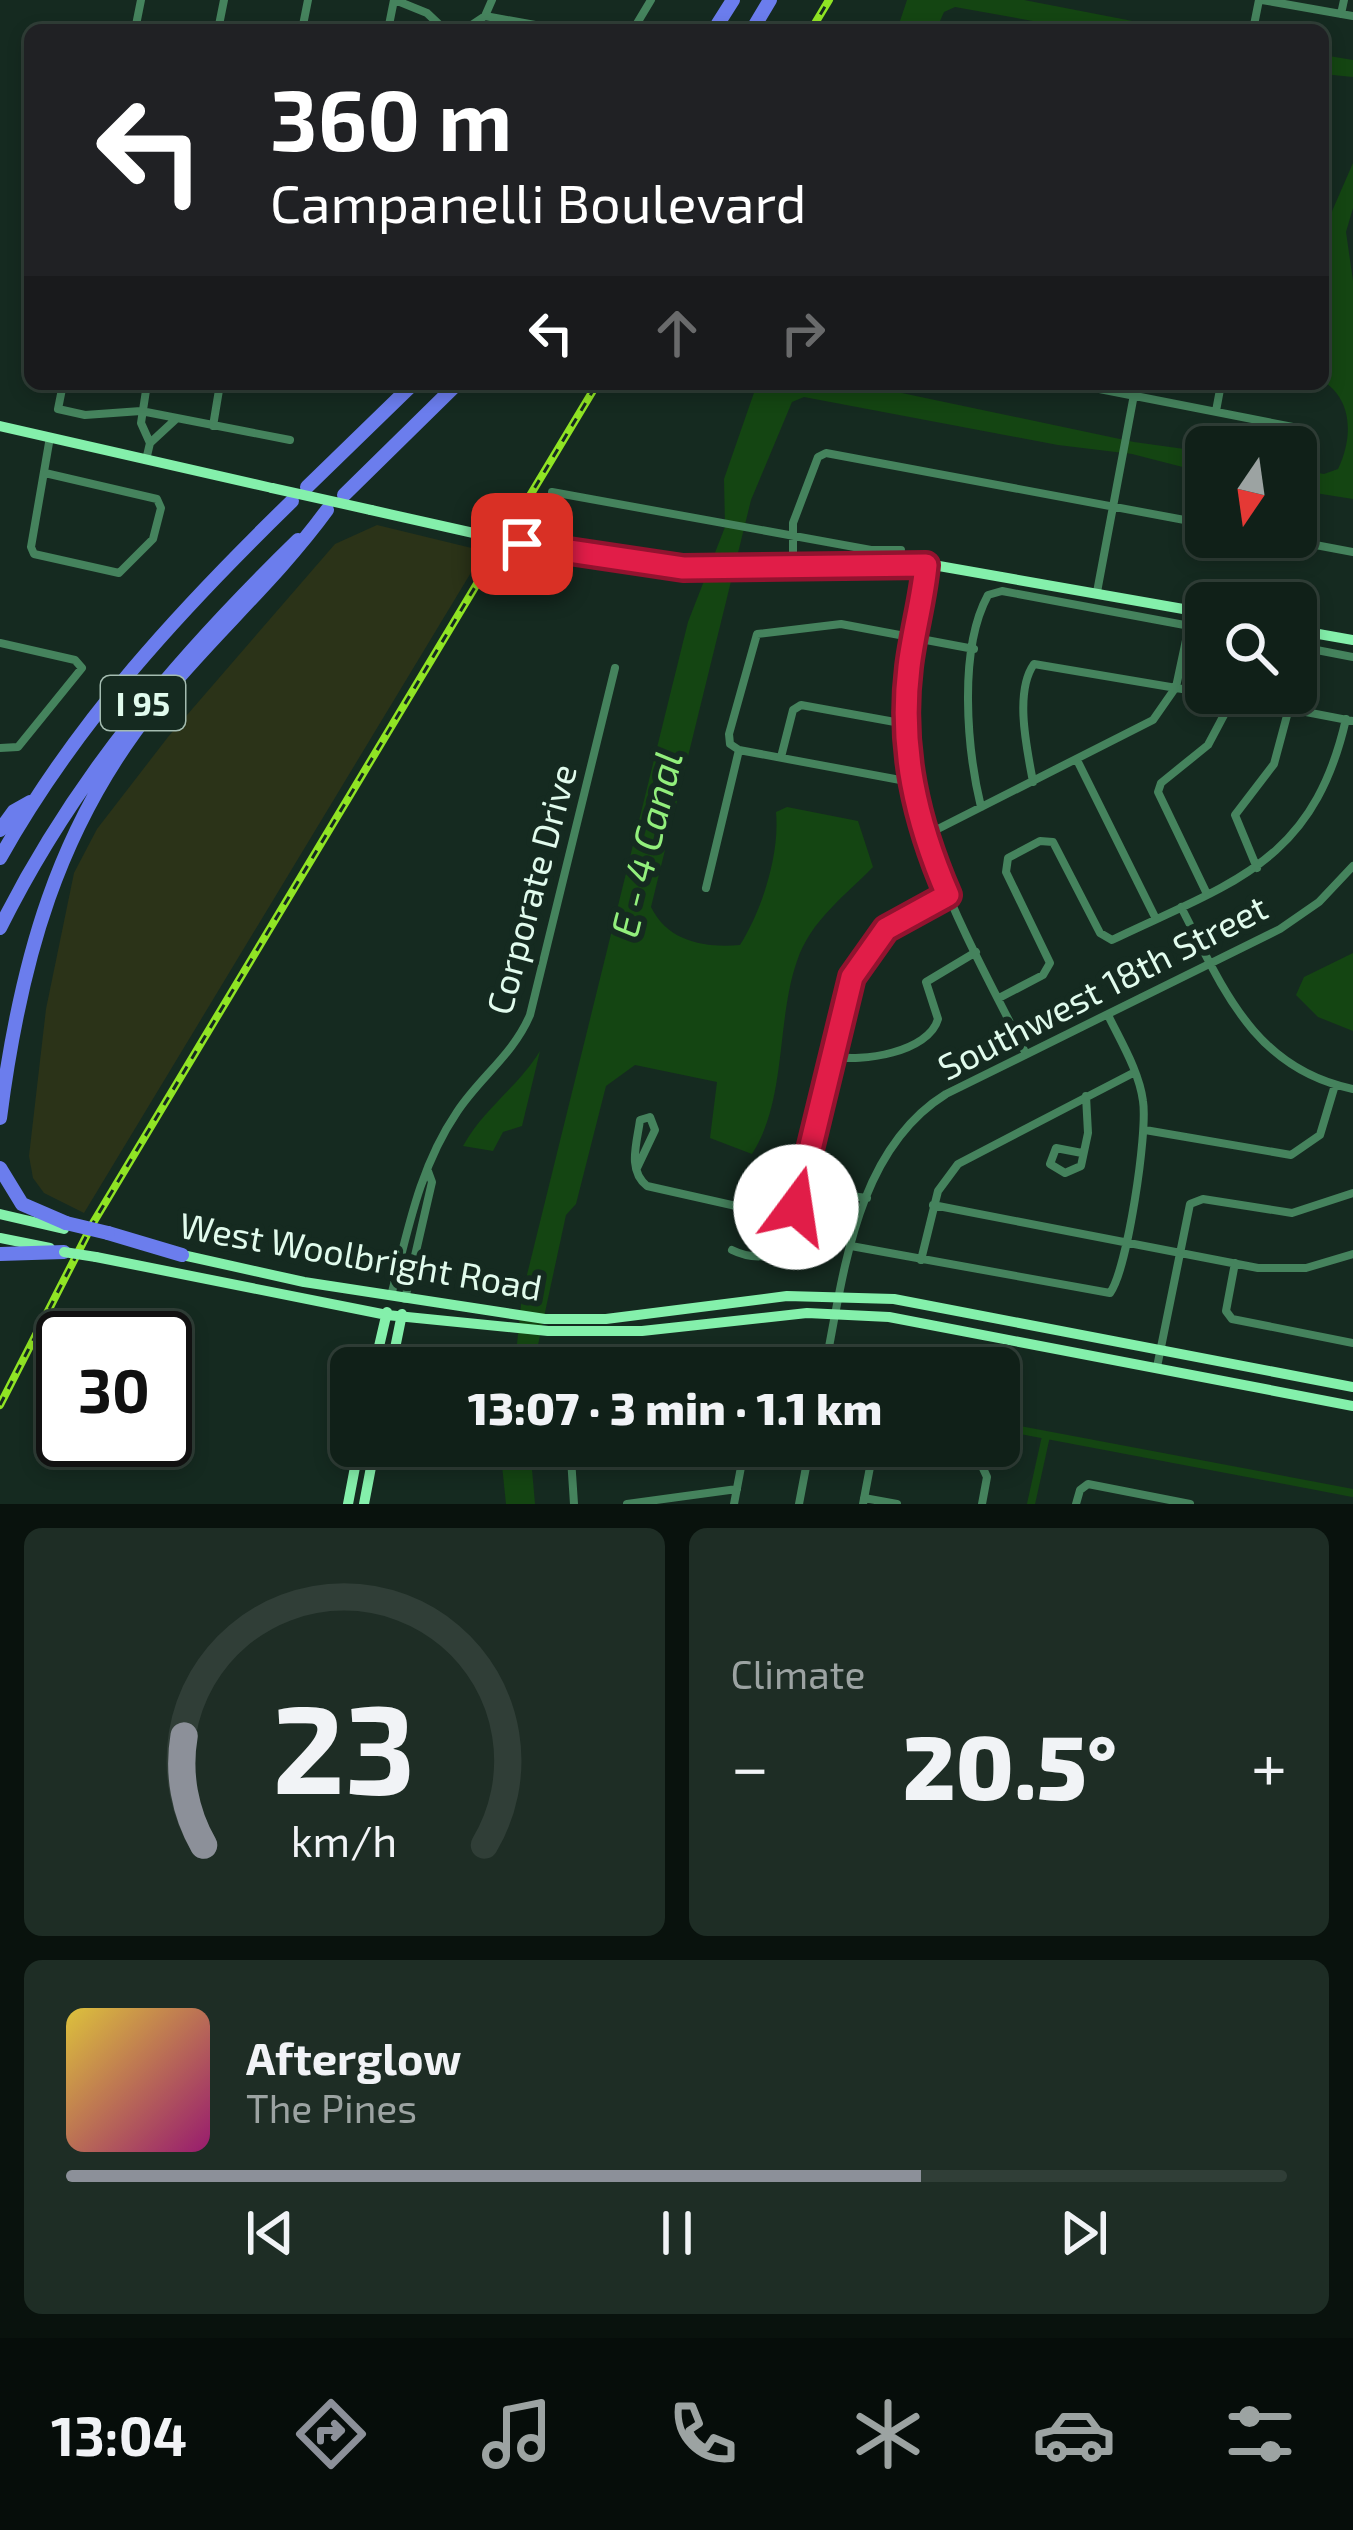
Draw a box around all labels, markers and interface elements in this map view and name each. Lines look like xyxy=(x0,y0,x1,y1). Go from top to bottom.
text: 360 m xyxy=(270,67,512,168)
icon: left xyxy=(72,72,228,228)
text: Campanelli Boulevard xyxy=(270,169,806,234)
icon: left xyxy=(518,300,584,366)
icon: ahead xyxy=(644,300,710,366)
icon: right xyxy=(770,300,836,366)
north arrow xyxy=(1185,426,1317,558)
map controls xyxy=(1185,426,1317,714)
pin xyxy=(471,493,573,595)
icon: arrive xyxy=(489,511,555,577)
button: search xyxy=(1185,582,1317,714)
road number: I 95 xyxy=(101,676,185,730)
water label: E - 4 Canal xyxy=(599,746,691,942)
street label: Corporate Drive xyxy=(476,759,584,1019)
street label: Southwest 18th Street xyxy=(930,884,1274,1088)
position arrow xyxy=(733,1144,859,1270)
street label: West Woolbright Road xyxy=(177,1202,545,1308)
speed limit sign: 30 xyxy=(36,1311,192,1467)
text: 13:07 · 3 min · 1.1 km xyxy=(468,1380,882,1434)
text: Climate xyxy=(731,1650,865,1697)
text: 23 xyxy=(273,1669,416,1819)
text: 20.5° xyxy=(903,1710,1117,1818)
text: − xyxy=(731,1725,769,1804)
text: + xyxy=(1251,1725,1287,1804)
text: km/h xyxy=(291,1814,397,1866)
text: Afterglow xyxy=(246,2030,462,2084)
text: The Pines xyxy=(246,2084,417,2131)
icon: previous xyxy=(237,2200,303,2266)
icon: pause xyxy=(644,2200,710,2266)
icon: next xyxy=(1051,2200,1117,2266)
icon: directions xyxy=(289,2392,373,2476)
icon: music xyxy=(475,2392,559,2476)
icon: phone xyxy=(661,2392,745,2476)
icon: climate xyxy=(846,2392,930,2476)
icon: car xyxy=(1032,2392,1116,2476)
icon: filters xyxy=(1218,2392,1302,2476)
text: 13:04 xyxy=(51,2402,187,2467)

